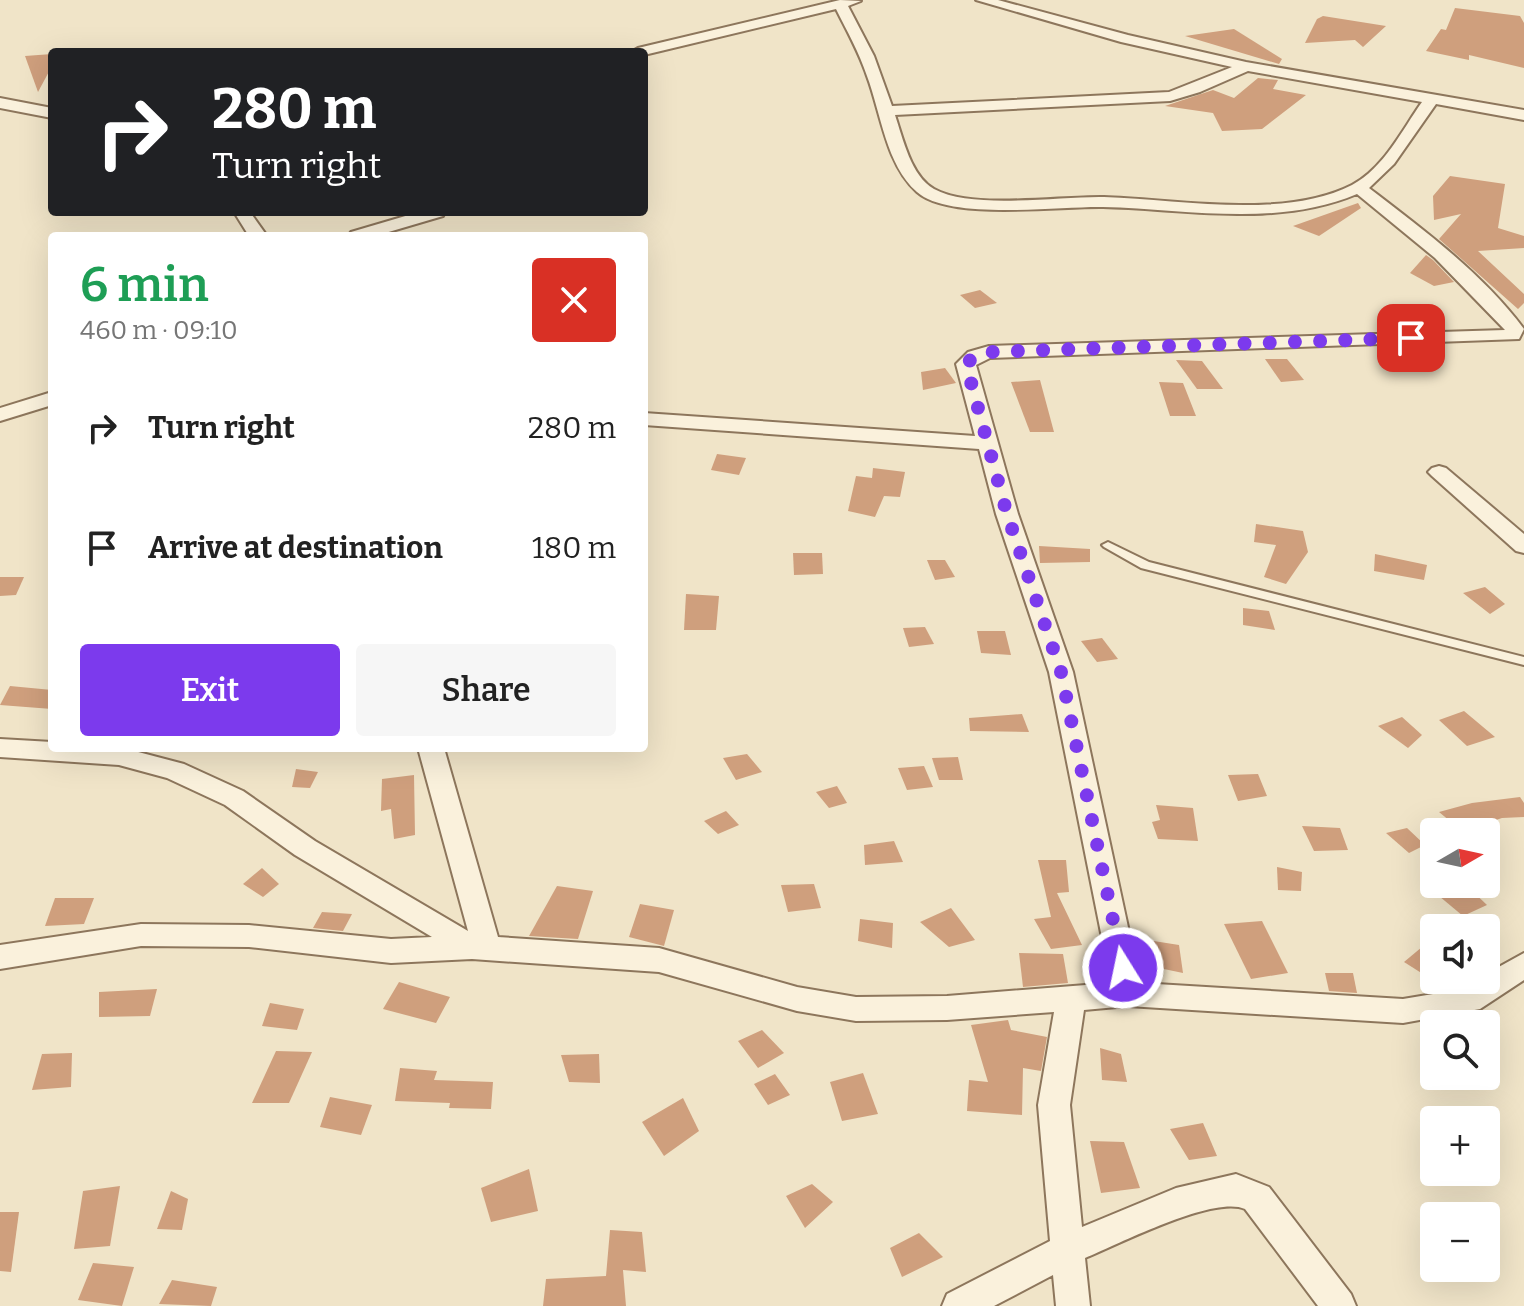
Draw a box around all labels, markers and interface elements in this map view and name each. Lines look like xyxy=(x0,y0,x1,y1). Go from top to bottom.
text: 280 m xyxy=(212,76,376,143)
icon: right xyxy=(80,80,184,184)
text: Turn right xyxy=(212,144,381,188)
text: 6 min xyxy=(80,256,209,314)
button: close xyxy=(532,258,616,342)
pin xyxy=(1377,304,1445,372)
text: 460 m · 09:10 xyxy=(80,315,238,346)
icon: arrive xyxy=(1389,316,1433,360)
icon: right xyxy=(80,406,124,450)
text: Turn right xyxy=(148,410,295,446)
text: 280 m xyxy=(528,410,616,446)
icon: arrive xyxy=(80,526,124,570)
text: Arrive at destination xyxy=(148,530,443,566)
text: 180 m xyxy=(532,530,616,566)
button: Exit xyxy=(80,644,340,736)
button: Share xyxy=(356,644,616,736)
north arrow xyxy=(1420,818,1500,898)
map controls xyxy=(1420,818,1500,1282)
button: sound xyxy=(1420,914,1500,994)
position arrow xyxy=(1081,926,1165,1010)
button: search xyxy=(1420,1010,1500,1090)
button: + xyxy=(1420,1106,1500,1186)
button: − xyxy=(1420,1202,1500,1282)

